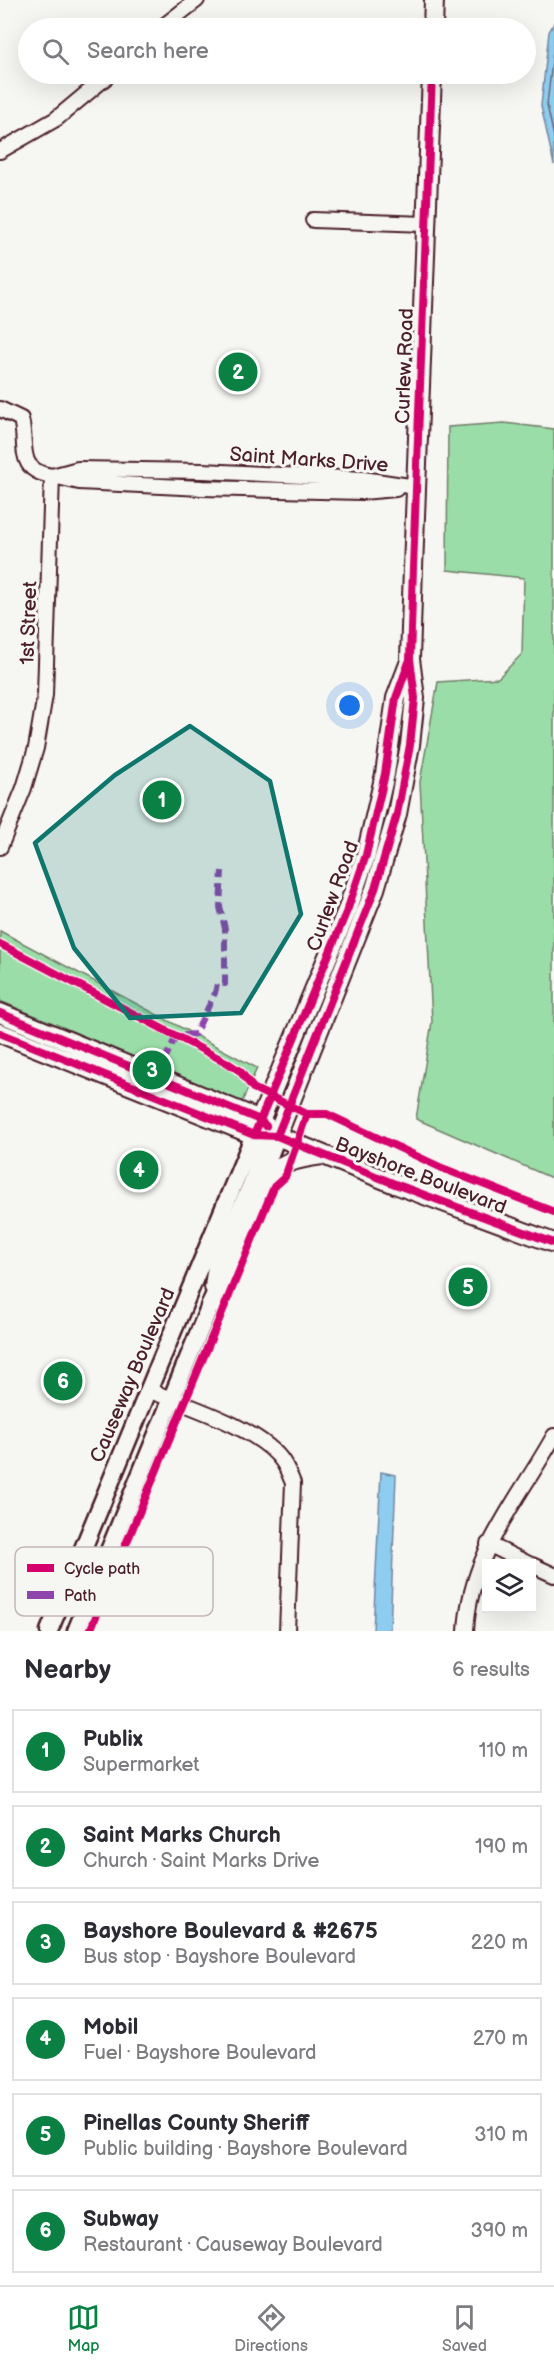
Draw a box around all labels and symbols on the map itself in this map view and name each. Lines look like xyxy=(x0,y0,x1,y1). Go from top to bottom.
street label: Curlew Road xyxy=(391,308,419,424)
pin: 2 xyxy=(218,350,258,394)
street label: Saint Marks Drive xyxy=(229,442,389,478)
street label: 1st Street xyxy=(16,581,42,665)
your location xyxy=(335,691,364,720)
pin: 1 xyxy=(142,778,182,822)
street label: Curlew Road xyxy=(302,838,364,955)
pin: 3 xyxy=(132,1048,172,1092)
street label: Bayshore Boulevard xyxy=(332,1132,510,1220)
pin: 4 xyxy=(120,1148,158,1192)
pin: 5 xyxy=(448,1264,488,1310)
street label: Causeway Boulevard xyxy=(85,1285,181,1466)
pin: 6 xyxy=(44,1358,82,1404)
legend xyxy=(15,1547,213,1616)
text: Cycle path xyxy=(64,1560,140,1579)
text: Path xyxy=(64,1587,96,1606)

